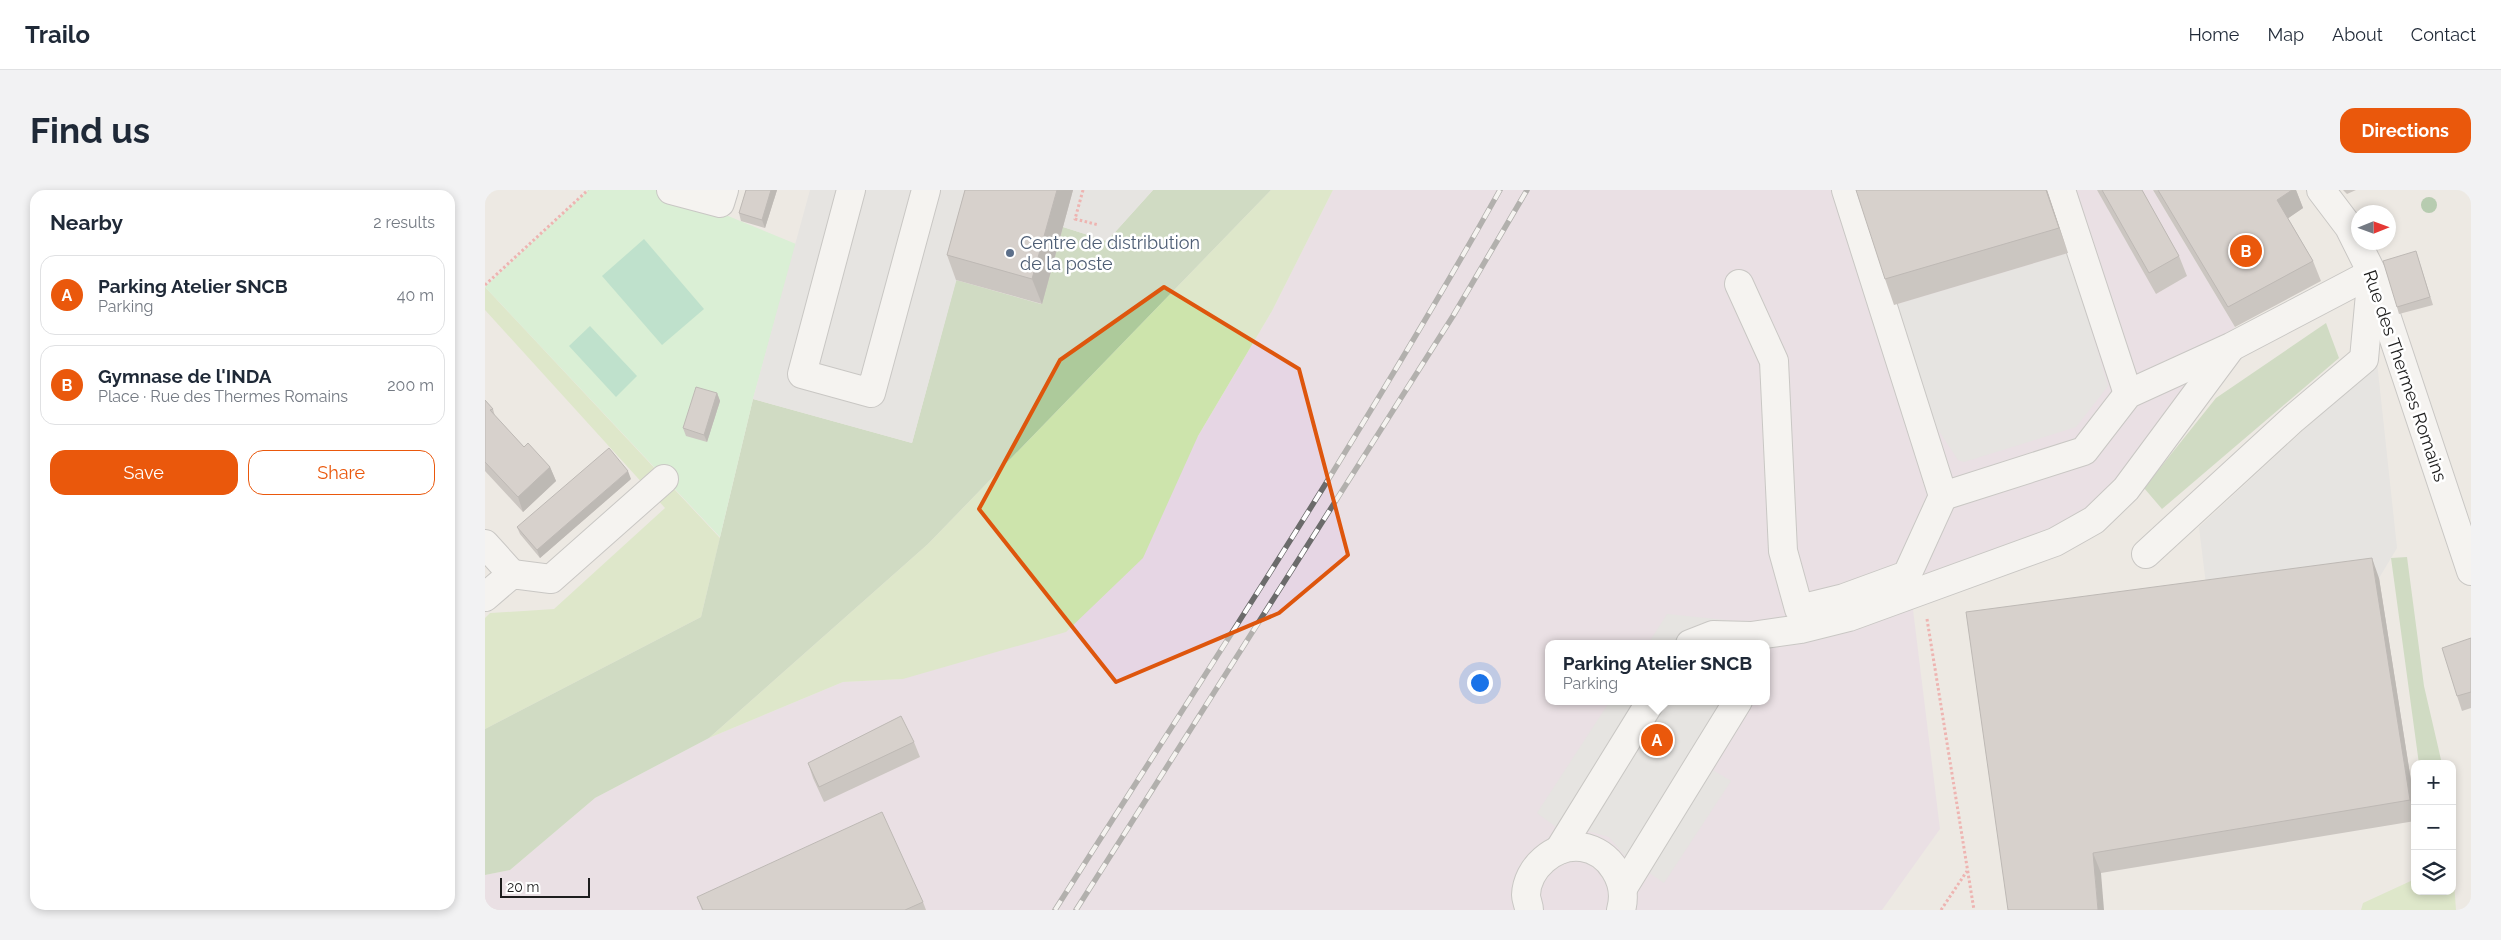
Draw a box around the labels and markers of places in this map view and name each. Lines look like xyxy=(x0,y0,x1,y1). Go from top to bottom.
place label: Centre de distribution de la poste xyxy=(1020,232,1200,274)
pin: B xyxy=(2230,232,2262,270)
marker: Centre de distribution de la poste xyxy=(1004,247,1016,259)
pin: A xyxy=(1641,721,1673,759)

